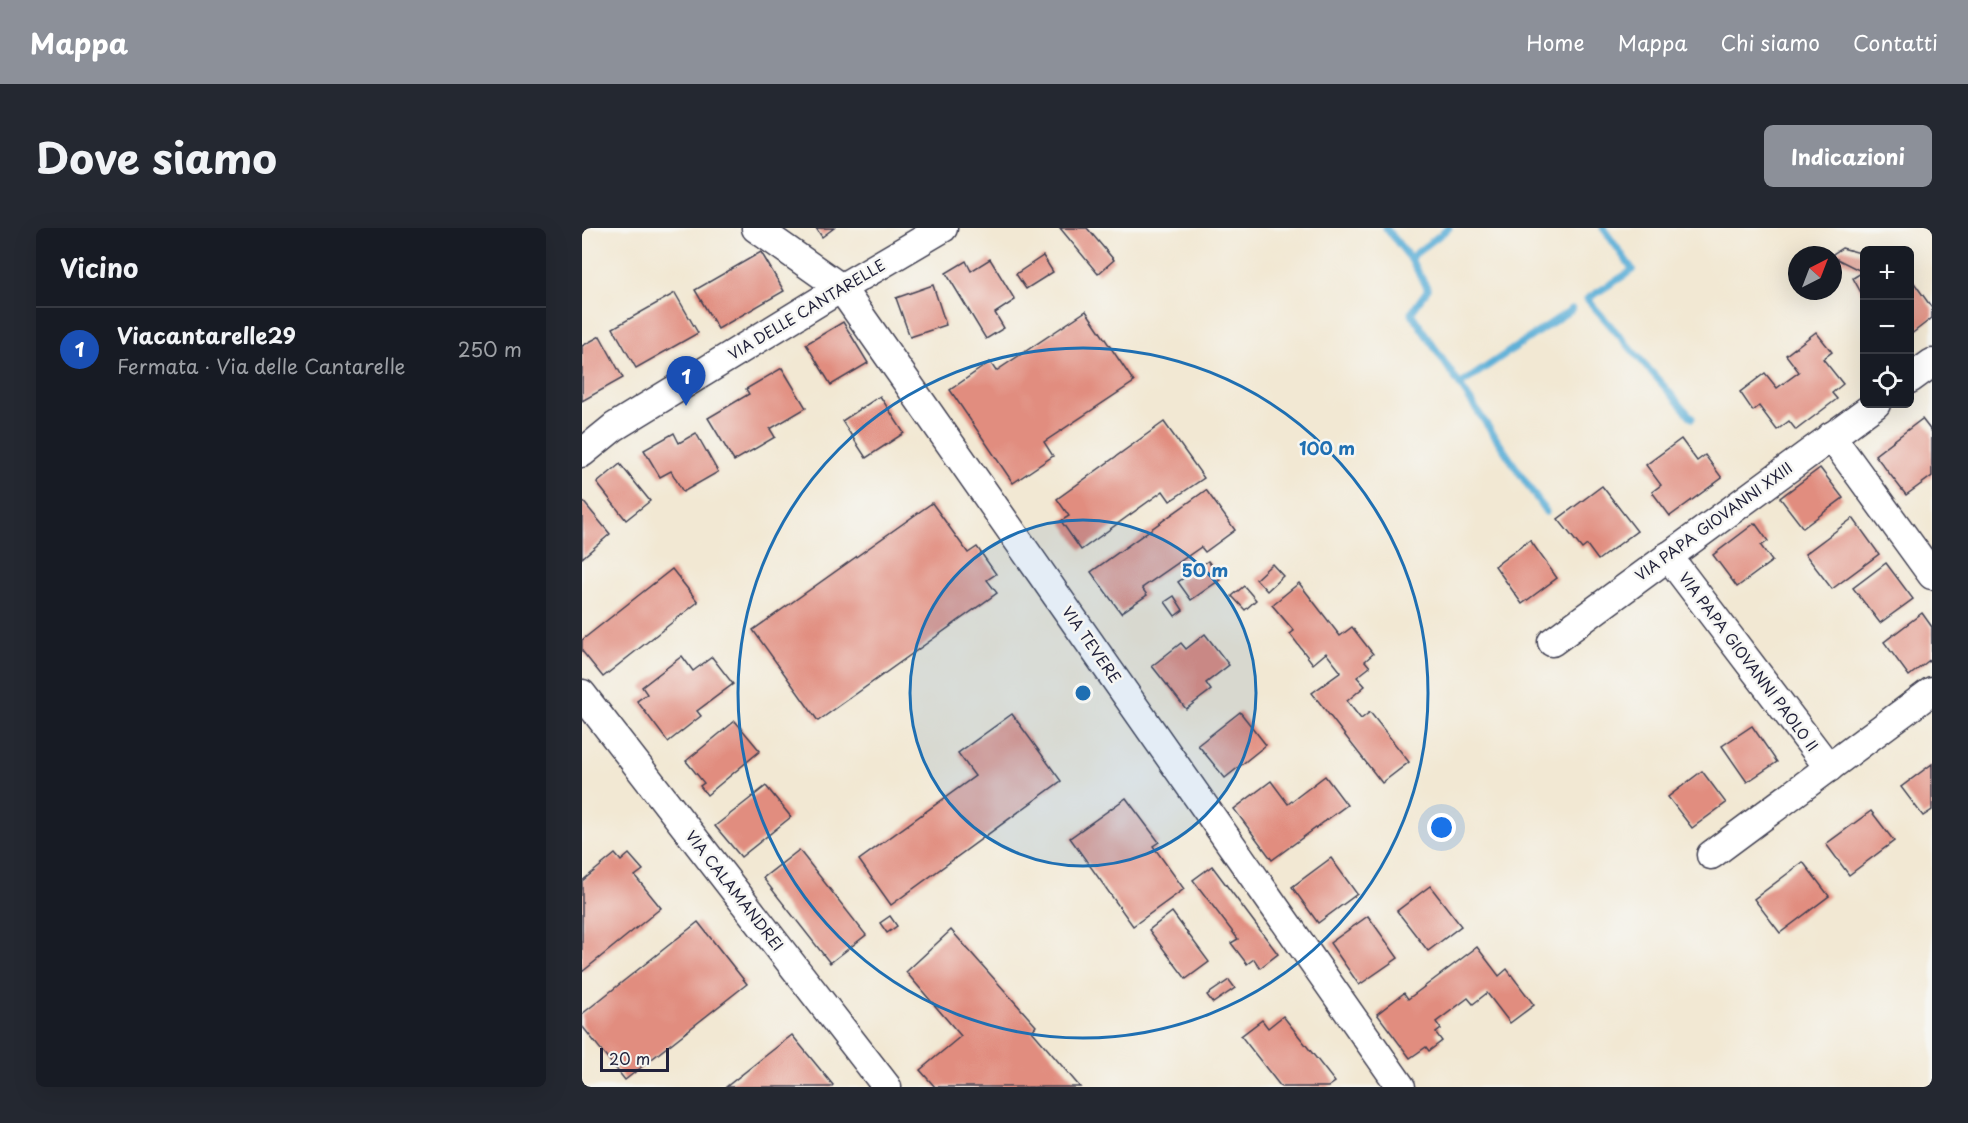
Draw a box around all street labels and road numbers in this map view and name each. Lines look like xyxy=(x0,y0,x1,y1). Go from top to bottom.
street label: VIA DELLE CANTARELLE xyxy=(723,253,889,365)
street label: VIA PAPA GIOVANNI XXIII xyxy=(1630,456,1797,586)
street label: VIA PAPA GIOVANNI PAOLO II xyxy=(1674,567,1824,756)
street label: VIA TEVERE xyxy=(1057,601,1127,687)
street label: VIA CALAMANDREI xyxy=(681,825,790,955)

